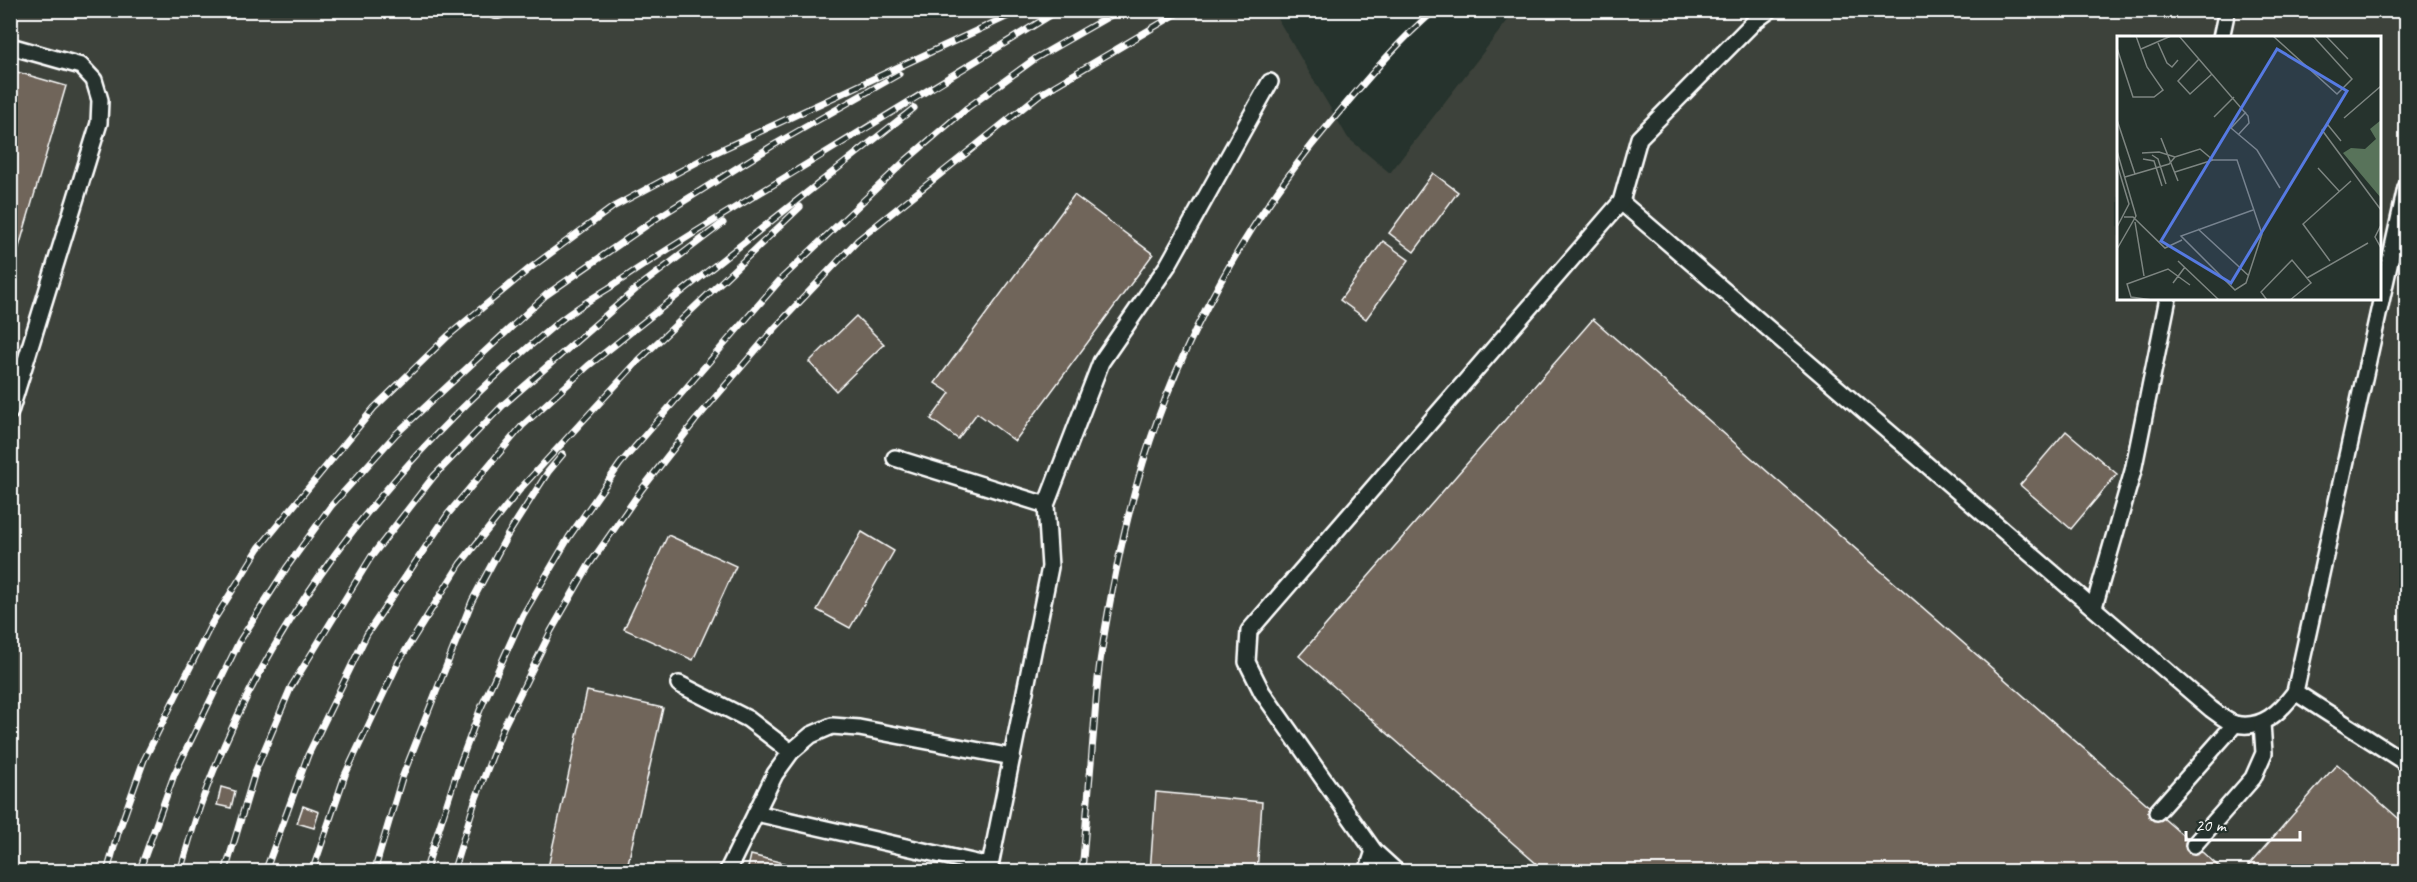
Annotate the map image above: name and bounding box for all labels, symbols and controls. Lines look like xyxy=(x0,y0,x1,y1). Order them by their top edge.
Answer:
inset map xyxy=(2117,36,2381,300)
scale bar xyxy=(2186,804,2300,842)
text: 20 m xyxy=(2195,814,2228,836)

